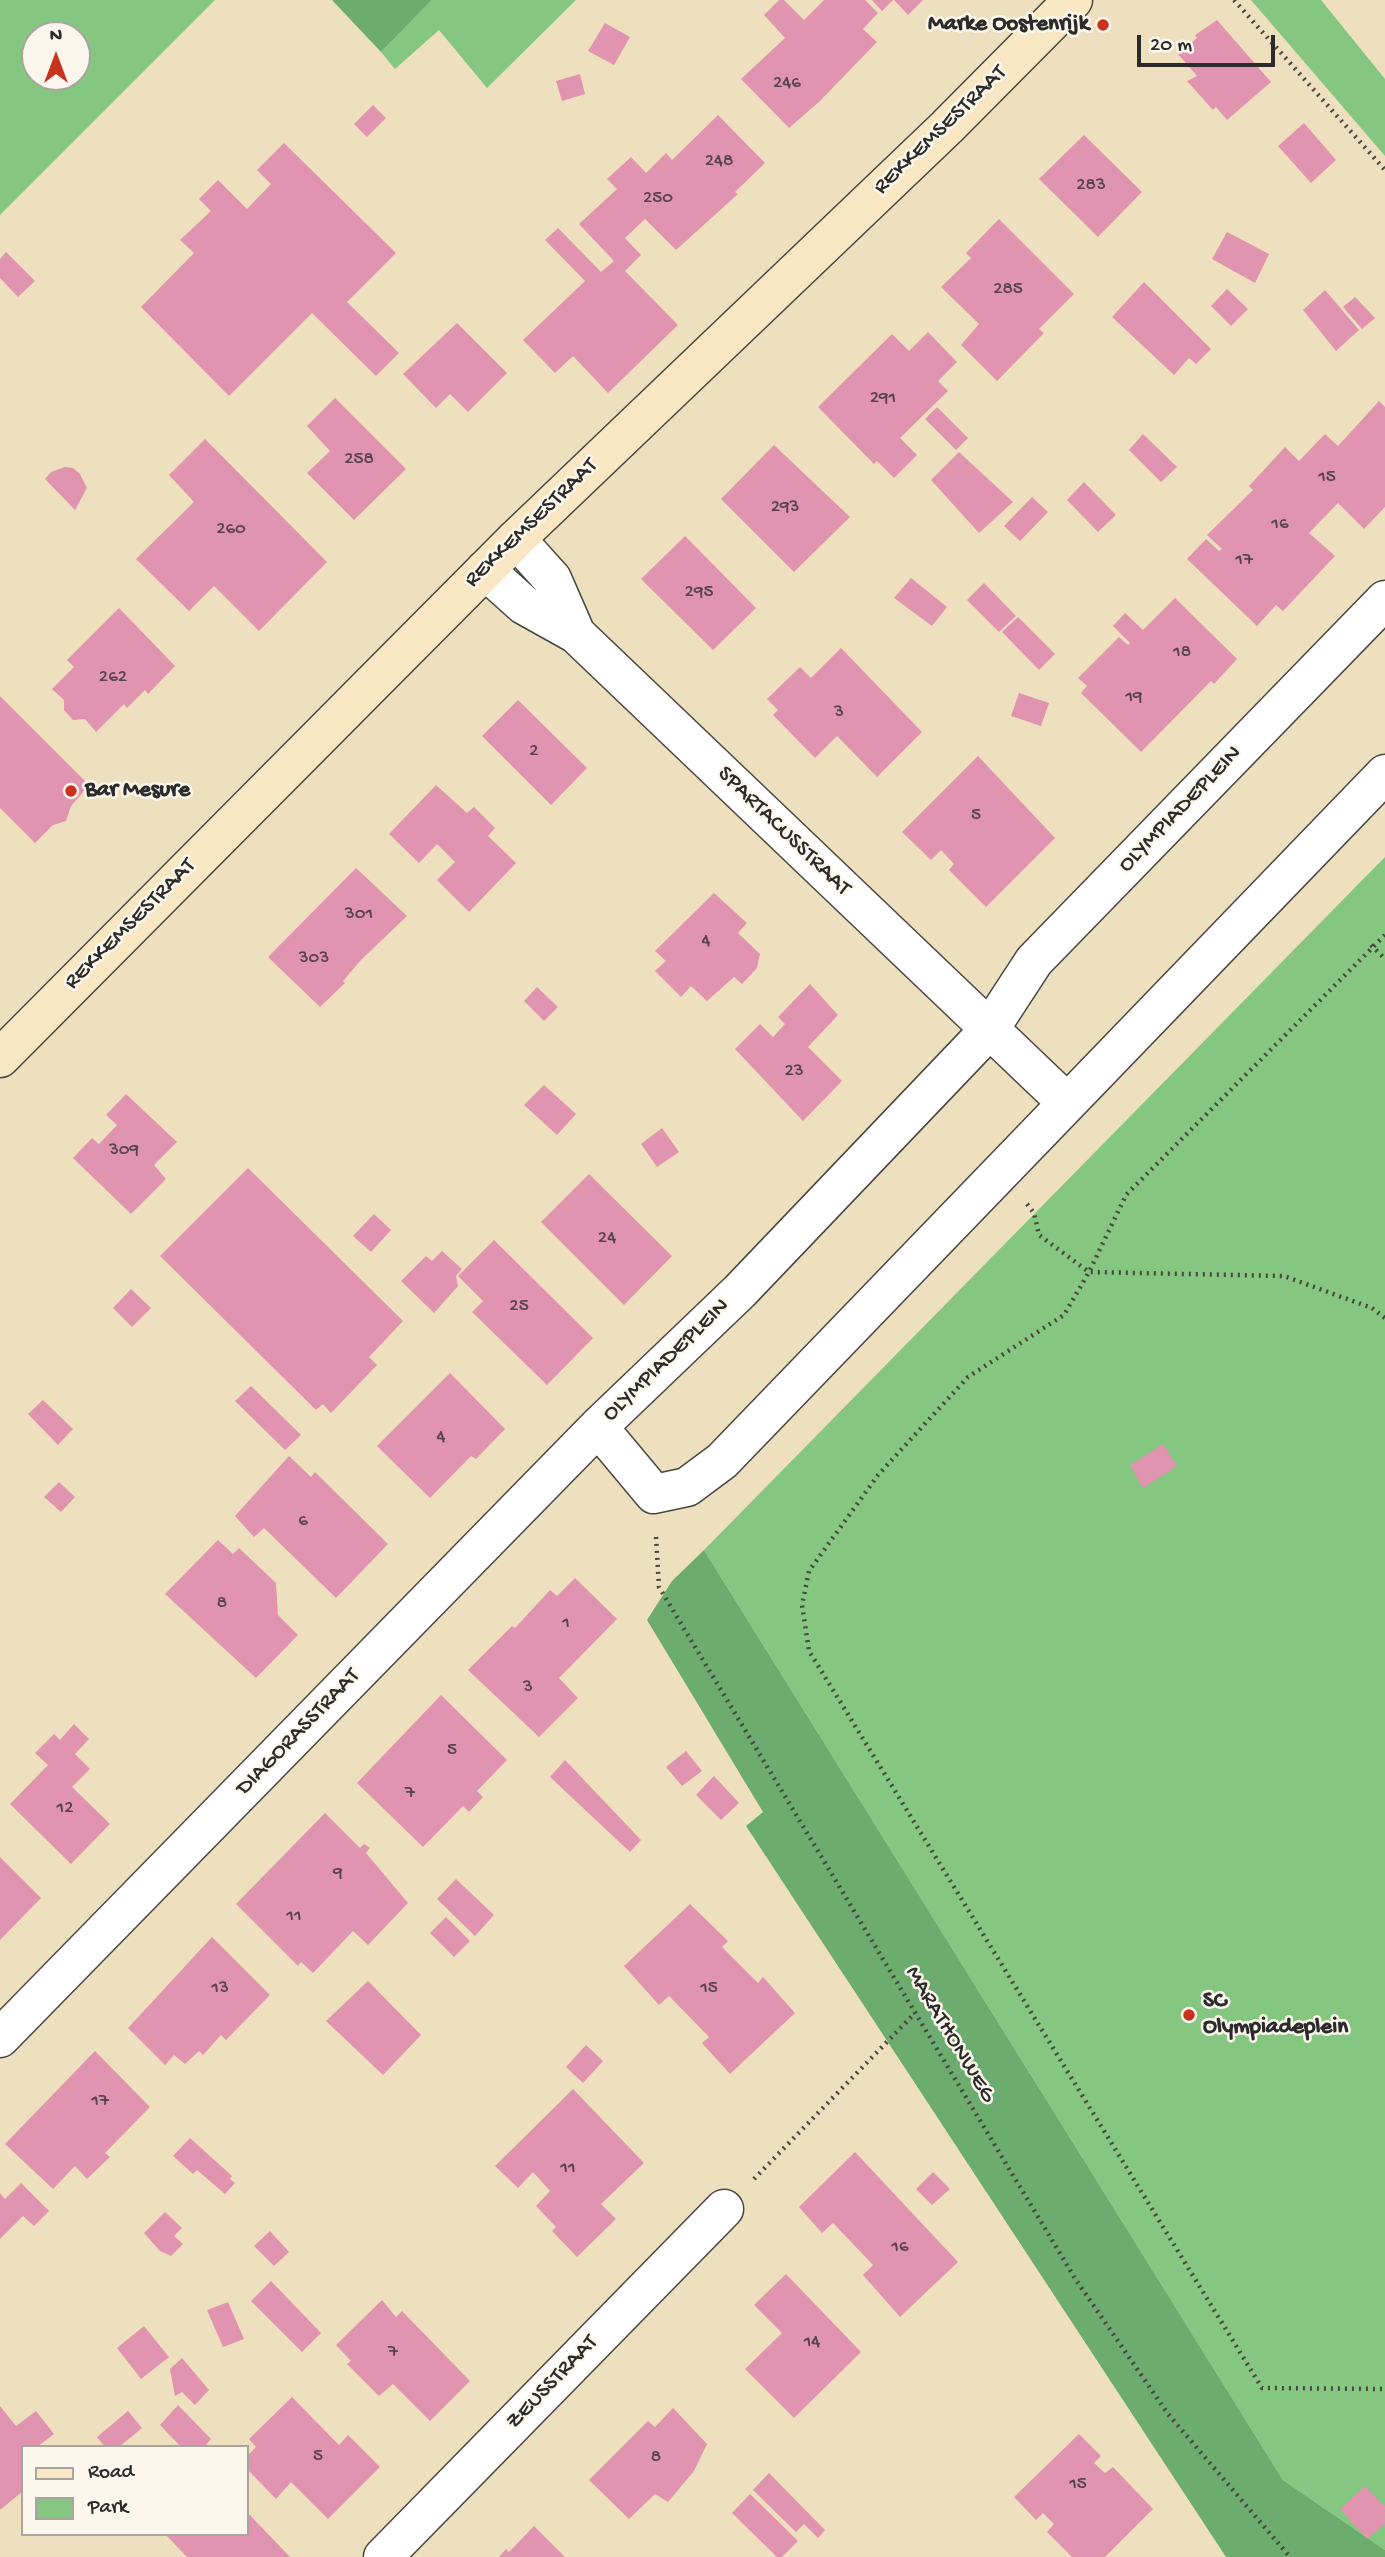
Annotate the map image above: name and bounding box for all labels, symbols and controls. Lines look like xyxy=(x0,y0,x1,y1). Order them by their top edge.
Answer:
place label: Marke Oostenrijk xyxy=(928,11,1089,39)
marker: Marke Oostenrijk xyxy=(1095,17,1111,33)
north arrow xyxy=(21,21,91,91)
scale bar xyxy=(1140,21,1278,65)
text: N xyxy=(50,25,62,48)
text: 20 m xyxy=(1150,34,1192,59)
street label: REKKEMSESTRAAT xyxy=(869,60,1013,202)
house number: 246 xyxy=(773,73,801,95)
house number: 248 xyxy=(705,151,733,173)
house number: 283 xyxy=(1076,175,1106,197)
house number: 250 xyxy=(643,188,673,210)
house number: 285 xyxy=(993,279,1023,301)
house number: 291 xyxy=(870,388,896,410)
house number: 258 xyxy=(344,449,374,471)
street label: REKKEMSESTRAAT xyxy=(460,453,604,595)
house number: 15 xyxy=(1318,467,1336,489)
house number: 293 xyxy=(771,497,799,519)
house number: 16 xyxy=(1271,514,1289,536)
house number: 260 xyxy=(216,519,246,541)
house number: 17 xyxy=(1235,550,1253,572)
house number: 295 xyxy=(685,582,713,604)
house number: 18 xyxy=(1173,642,1191,664)
house number: 262 xyxy=(99,667,127,689)
house number: 19 xyxy=(1125,687,1143,709)
house number: 3 xyxy=(834,702,844,724)
house number: 2 xyxy=(529,741,539,763)
street label: OLYMPIADEPLEIN xyxy=(1113,741,1249,879)
street label: SPARTACUSSTRAAT xyxy=(710,761,856,903)
place label: Bar Mesure xyxy=(85,777,190,805)
marker: Bar Mesure xyxy=(63,783,79,799)
house number: 5 xyxy=(971,805,981,827)
street label: REKKEMSESTRAAT xyxy=(60,854,202,996)
house number: 301 xyxy=(345,904,373,926)
house number: 4 xyxy=(702,931,710,953)
house number: 303 xyxy=(299,948,329,970)
house number: 23 xyxy=(784,1061,804,1083)
house number: 309 xyxy=(109,1140,139,1162)
house number: 24 xyxy=(598,1228,616,1250)
street label: OLYMPIADEPLEIN xyxy=(598,1293,736,1429)
house number: 25 xyxy=(509,1296,529,1318)
house number: 4 xyxy=(437,1427,445,1449)
house number: 6 xyxy=(298,1511,308,1533)
house number: 8 xyxy=(217,1593,227,1615)
house number: 1 xyxy=(562,1613,570,1635)
street label: DIAGORASSTRAAT xyxy=(231,1664,367,1802)
house number: 3 xyxy=(523,1677,533,1699)
house number: 5 xyxy=(447,1740,457,1762)
house number: 7 xyxy=(405,1783,415,1805)
house number: 12 xyxy=(57,1798,73,1820)
house number: 9 xyxy=(333,1863,343,1885)
house number: 11 xyxy=(286,1906,302,1928)
street label: MARATHONWEG xyxy=(897,1962,1001,2108)
house number: 13 xyxy=(211,1978,229,2000)
house number: 15 xyxy=(700,1978,718,2000)
place label: SC Olympiadeplein xyxy=(1203,1988,1348,2042)
marker: SC Olympiadeplein xyxy=(1181,2007,1197,2023)
house number: 17 xyxy=(91,2091,109,2113)
house number: 11 xyxy=(560,2158,576,2180)
house number: 16 xyxy=(891,2237,909,2259)
street label: ZEUSSTRAAT xyxy=(501,2330,605,2436)
house number: 14 xyxy=(804,2332,820,2354)
house number: 7 xyxy=(388,2342,398,2364)
legend xyxy=(21,2445,248,2536)
house number: 5 xyxy=(313,2446,323,2468)
house number: 8 xyxy=(651,2447,661,2469)
text: Road xyxy=(88,2461,134,2486)
house number: 15 xyxy=(1069,2474,1087,2496)
text: Park xyxy=(88,2496,128,2521)

